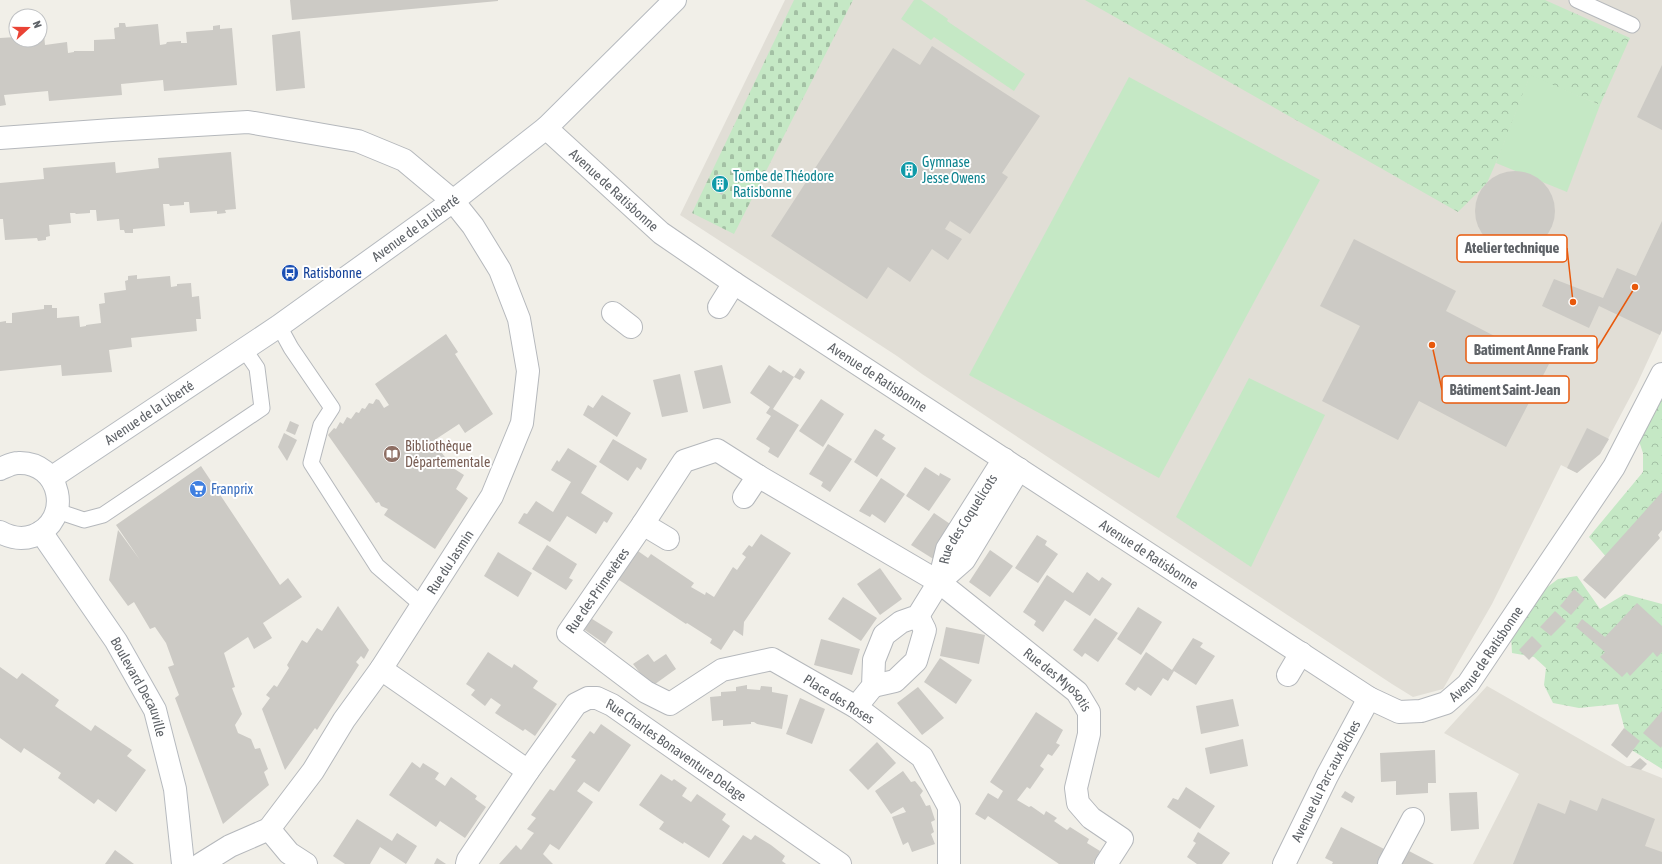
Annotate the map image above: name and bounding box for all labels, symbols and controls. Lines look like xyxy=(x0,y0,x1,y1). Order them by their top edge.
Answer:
north arrow xyxy=(8,8,48,48)
text: N xyxy=(31,19,44,30)
street label: Avenue de Ratisbonne xyxy=(566,145,662,235)
place label: Gymnase Jesse Owens xyxy=(922,154,986,186)
building icon: Gymnase Jesse Owens xyxy=(899,160,919,180)
place label: Tombe de Théodore Ratisbonne xyxy=(733,168,834,200)
building icon: Tombe de Théodore Ratisbonne xyxy=(710,174,730,194)
street label: Avenue de la Liberté xyxy=(369,191,462,265)
callout: Atelier technique xyxy=(1457,235,1567,262)
text: Atelier technique xyxy=(1464,239,1560,256)
bus stop icon: Ratisbonne xyxy=(280,263,300,283)
place label: Ratisbonne xyxy=(303,265,362,281)
callout: Batiment Anne Frank xyxy=(1466,336,1597,363)
street label: Avenue de Ratisbonne xyxy=(825,339,930,415)
text: Batiment Anne Frank xyxy=(1474,341,1589,358)
callout: Bâtiment Saint-Jean xyxy=(1442,376,1569,403)
street label: Avenue de la Liberté xyxy=(102,377,197,448)
text: Bâtiment Saint-Jean xyxy=(1449,381,1561,398)
place label: Bibliothèque Départementale xyxy=(405,438,490,470)
library icon: Bibliothèque Départementale xyxy=(382,444,402,464)
street label: Rue des Coquelicots xyxy=(936,471,1000,566)
supermarket icon: Franprix xyxy=(188,479,208,499)
place label: Franprix xyxy=(211,481,253,497)
street label: Avenue de Ratisbonne xyxy=(1097,516,1201,592)
street label: Rue du Jasmin xyxy=(423,527,477,597)
street label: Rue des Primevères xyxy=(562,545,632,636)
street label: Avenue de Ratisbonne xyxy=(1446,603,1526,705)
street label: Boulevard Decauville xyxy=(107,634,169,739)
street label: Rue des Myosotis xyxy=(1020,645,1095,714)
street label: Place des Roses xyxy=(801,671,877,727)
street label: Rue Charles Bonaventure Delage xyxy=(603,695,749,804)
street label: Avenue du Parc aux Biches xyxy=(1288,717,1364,844)

